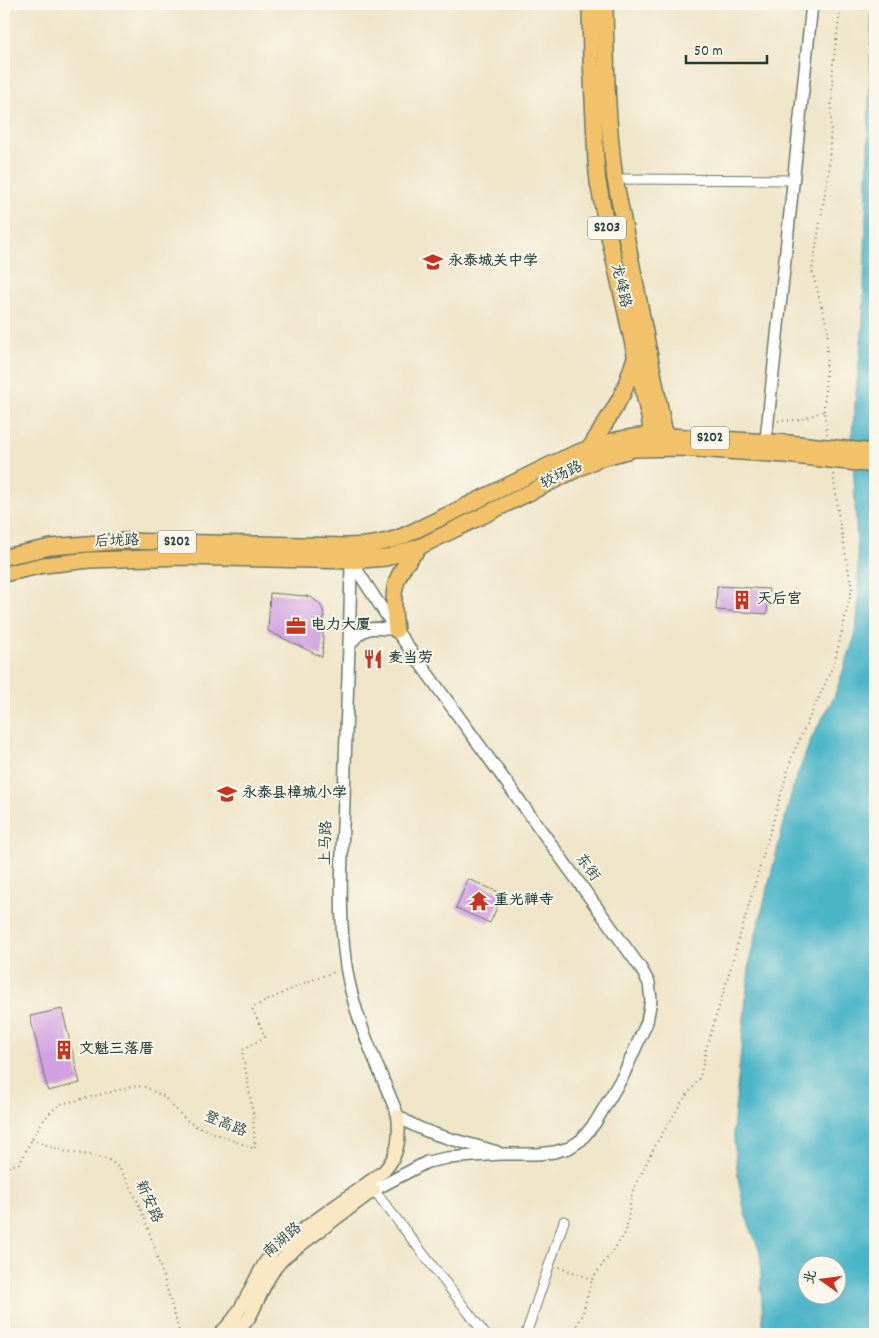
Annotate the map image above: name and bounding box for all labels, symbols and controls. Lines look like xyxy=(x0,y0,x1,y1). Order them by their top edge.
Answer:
scale bar xyxy=(686,32,768,64)
text: 50 m xyxy=(694,41,723,63)
road number: S203 xyxy=(588,217,626,240)
school or university icon: 永泰城关中学 xyxy=(422,251,444,273)
place label: 永泰城关中学 xyxy=(448,251,538,273)
street label: 龙峰路 xyxy=(604,262,636,310)
road number: S202 xyxy=(691,426,729,449)
street label: 较场路 xyxy=(537,456,587,496)
street label: 后垅路 xyxy=(94,530,140,554)
road number: S202 xyxy=(158,530,196,554)
building icon: 天后宫 xyxy=(731,589,753,611)
place label: 天后宫 xyxy=(757,589,802,611)
office icon: 电力大厦 xyxy=(285,615,307,637)
place label: 电力大厦 xyxy=(311,615,371,637)
restaurant icon: 麦当劳 xyxy=(362,648,384,670)
place label: 麦当劳 xyxy=(388,648,433,670)
school or university icon: 永泰县樟城小学 xyxy=(216,783,238,805)
place label: 永泰县樟城小学 xyxy=(242,783,347,805)
street label: 上马路 xyxy=(316,820,338,866)
street label: 东街 xyxy=(569,849,605,887)
temple icon: 重光禅寺 xyxy=(468,890,490,912)
place label: 重光禅寺 xyxy=(494,890,554,912)
building icon: 文魁三落厝 xyxy=(53,1039,75,1061)
place label: 文魁三落厝 xyxy=(79,1039,154,1061)
street label: 登高路 xyxy=(200,1106,250,1144)
street label: 新安路 xyxy=(129,1177,167,1227)
street label: 南湖路 xyxy=(259,1218,307,1264)
north arrow xyxy=(796,1256,846,1306)
text: 北 xyxy=(800,1268,823,1287)

